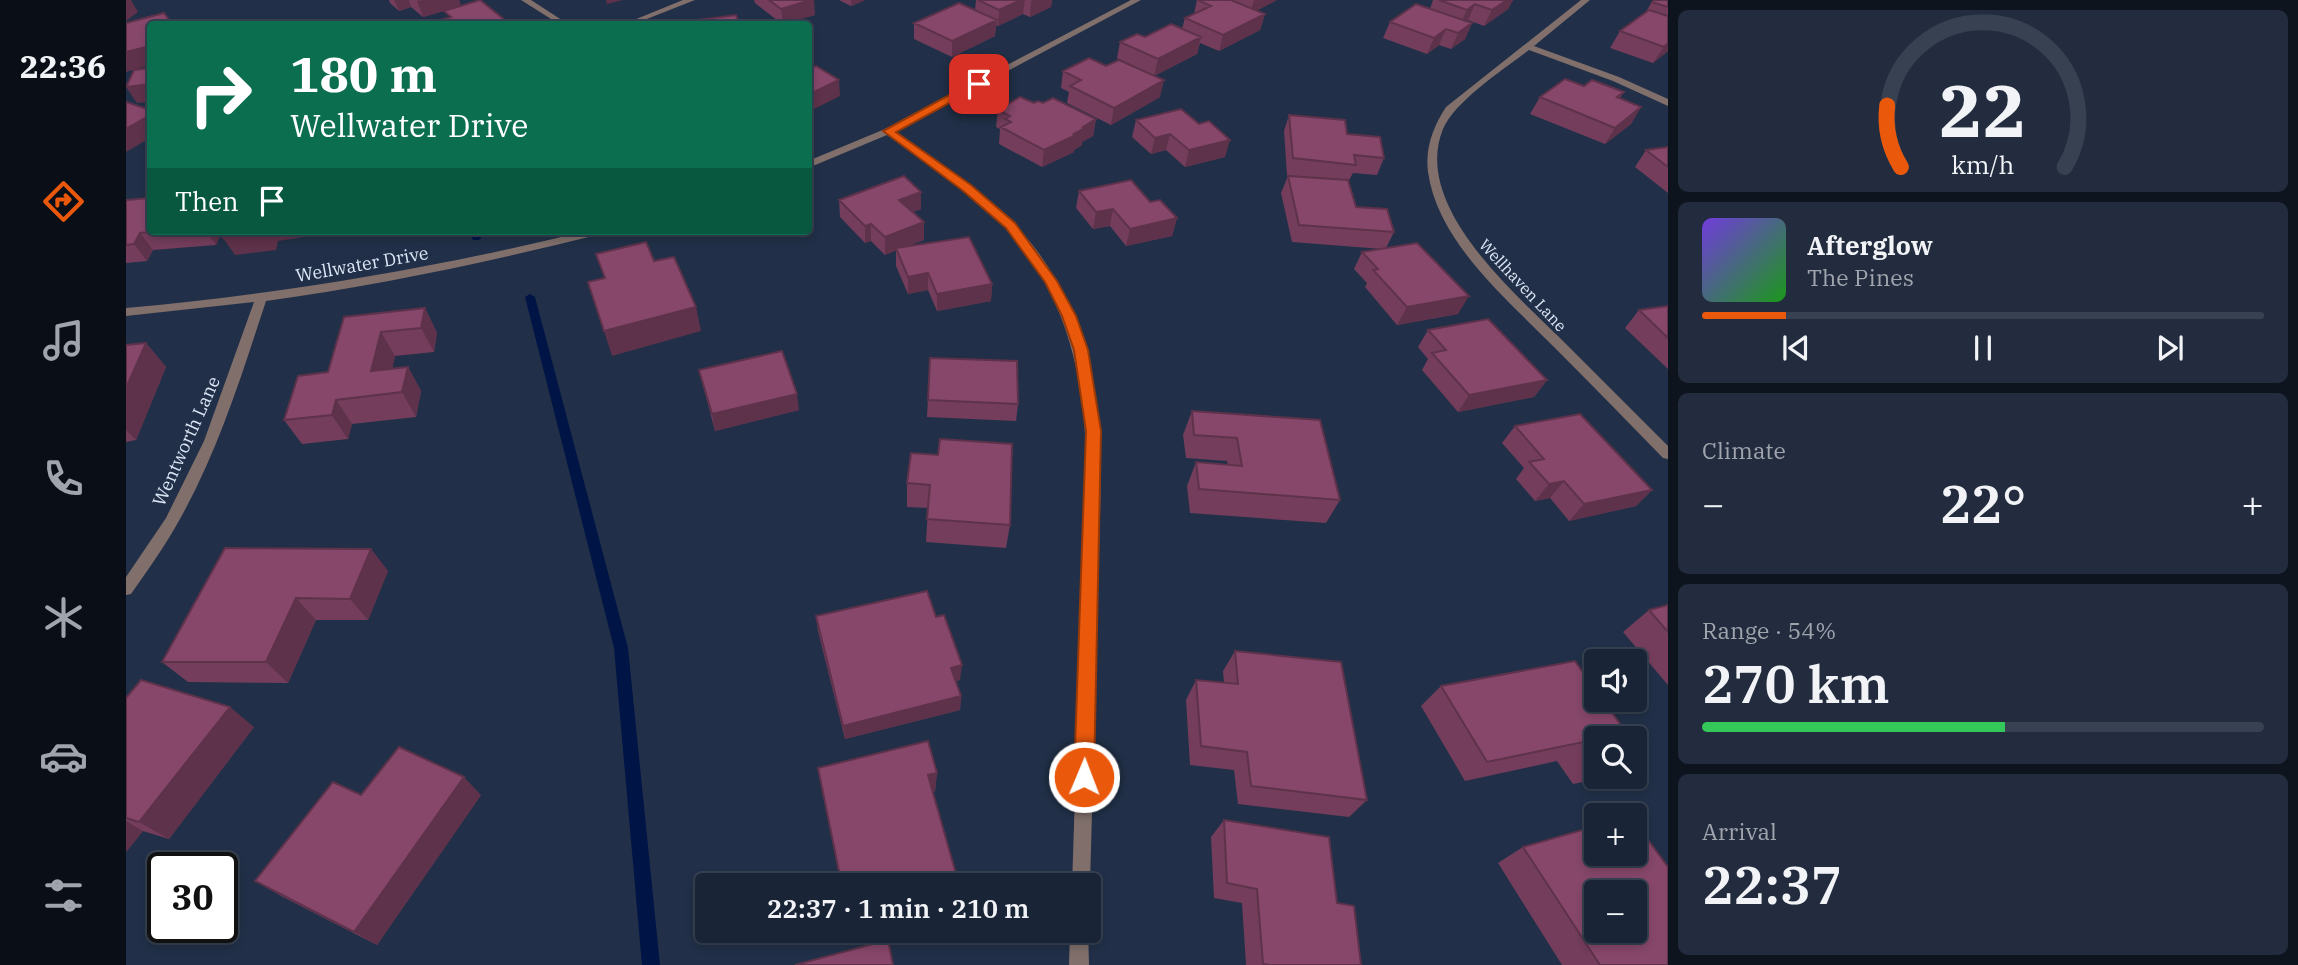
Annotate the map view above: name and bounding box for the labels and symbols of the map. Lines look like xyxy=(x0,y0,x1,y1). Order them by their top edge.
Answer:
pin xyxy=(949,54,1009,114)
street label: Wellhaven Lane xyxy=(1475,235,1571,335)
street label: Wellwater Drive xyxy=(294,241,430,287)
street label: Wentworth Lane xyxy=(147,373,225,509)
position arrow xyxy=(1047,740,1121,814)
speed limit sign: 30 xyxy=(147,852,238,943)

